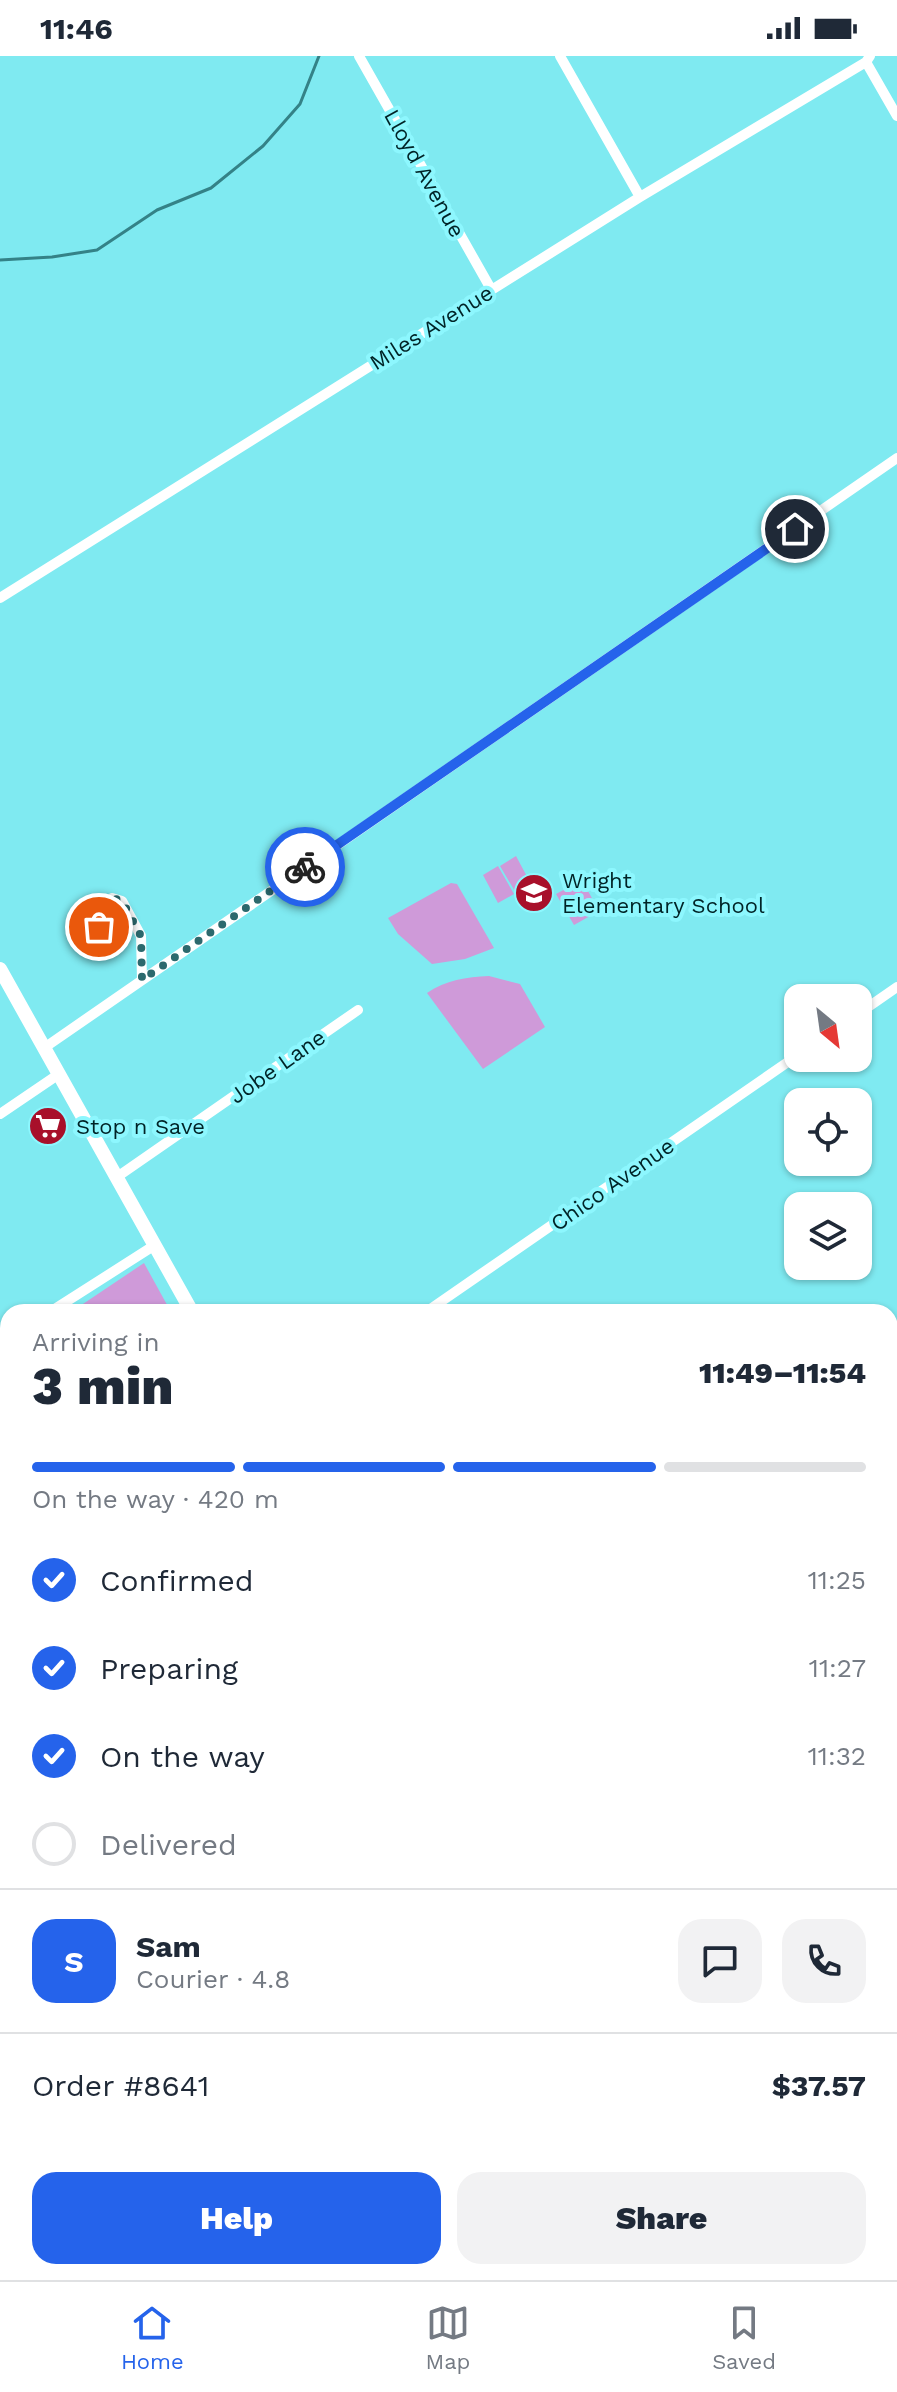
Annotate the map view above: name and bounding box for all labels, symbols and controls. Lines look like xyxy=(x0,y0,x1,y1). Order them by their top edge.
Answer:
text: 11:46 xyxy=(40,11,113,46)
street label: Lloyd Avenue xyxy=(379,105,470,242)
street label: Miles Avenue xyxy=(365,280,497,375)
pin xyxy=(761,495,829,563)
icon: home xyxy=(773,507,817,551)
courier xyxy=(265,827,345,907)
icon: bike xyxy=(283,845,327,889)
place label: Wright Elementary School xyxy=(562,868,765,918)
school or university icon: Wright Elementary School xyxy=(513,872,555,914)
pin xyxy=(65,893,133,961)
icon: bag xyxy=(77,905,121,949)
north arrow xyxy=(784,984,872,1072)
map controls xyxy=(784,984,872,1280)
street label: Jobe Lane xyxy=(224,1024,330,1109)
button: locate xyxy=(784,1088,872,1176)
supermarket icon: Stop n Save xyxy=(27,1105,69,1147)
place label: Stop n Save xyxy=(76,1114,205,1139)
street label: Chico Avenue xyxy=(546,1133,679,1236)
button: layers xyxy=(784,1192,872,1280)
text: Arriving in xyxy=(32,1327,160,1357)
text: 11:49–11:54 xyxy=(699,1355,866,1390)
text: 3 min xyxy=(32,1356,174,1417)
text: On the way · 420 m xyxy=(32,1484,279,1514)
icon: check xyxy=(32,1558,76,1602)
text: Confirmed xyxy=(100,1563,254,1598)
text: 11:25 xyxy=(808,1565,866,1595)
icon: check xyxy=(32,1646,76,1690)
text: Preparing xyxy=(100,1651,238,1686)
text: 11:27 xyxy=(809,1653,866,1683)
icon: check xyxy=(32,1734,76,1778)
text: On the way xyxy=(100,1739,265,1774)
text: 11:32 xyxy=(808,1741,866,1771)
text: Delivered xyxy=(100,1827,237,1862)
button: chat xyxy=(678,1919,762,2003)
button: phone xyxy=(782,1919,866,2003)
text: Sam xyxy=(136,1929,201,1964)
text: S xyxy=(64,1944,84,1979)
text: Courier · 4.8 xyxy=(136,1964,290,1994)
text: Order #8641 xyxy=(32,2068,209,2103)
text: $37.57 xyxy=(772,2068,866,2103)
button: Help xyxy=(32,2172,441,2264)
button: Share xyxy=(457,2172,866,2264)
tab: Home xyxy=(121,2301,184,2374)
tab: Map xyxy=(426,2301,470,2374)
tab: Saved xyxy=(712,2301,776,2374)

